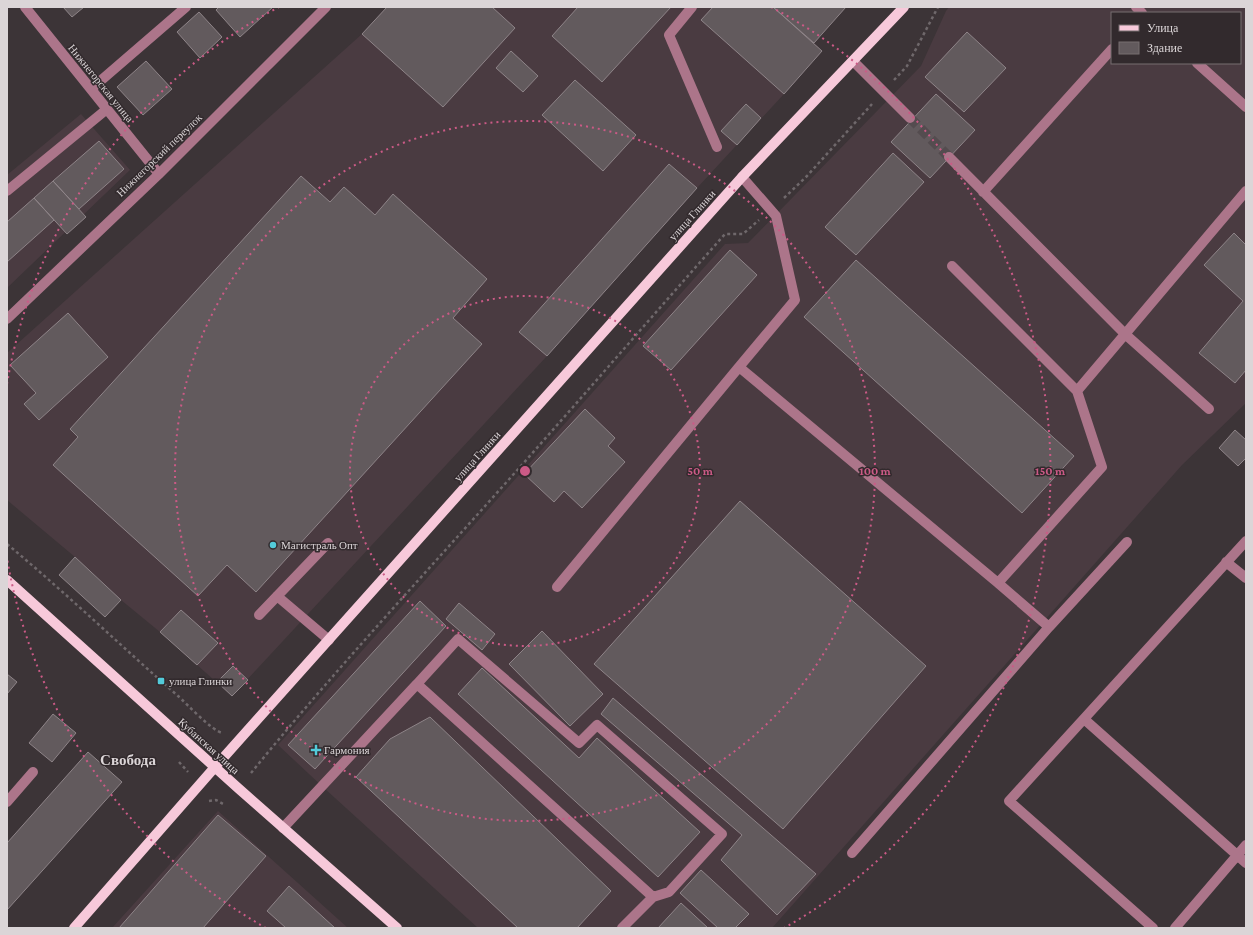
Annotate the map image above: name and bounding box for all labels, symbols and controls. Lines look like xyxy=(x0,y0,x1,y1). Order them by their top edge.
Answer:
legend xyxy=(1111,12,1241,64)
text: Улица xyxy=(1147,21,1179,35)
text: Здание xyxy=(1147,41,1182,55)
street label: Нижнегорская улица xyxy=(66,42,136,124)
street label: Нижнегорский переулок xyxy=(114,111,205,199)
street label: улица Глинки xyxy=(666,187,718,243)
street label: улица Глинки xyxy=(451,428,503,484)
centre of rings xyxy=(518,464,532,478)
text: 50 m xyxy=(687,464,714,478)
text: 100 m xyxy=(859,464,892,478)
text: 150 m xyxy=(1035,464,1066,478)
place label: Магистраль Опт xyxy=(281,539,358,551)
marker: Магистраль Опт xyxy=(268,540,278,550)
place label: улица Глинки xyxy=(169,675,232,687)
marker: улица Глинки xyxy=(156,676,166,686)
street label: Кубанская улица xyxy=(176,716,242,776)
place label: Гармония xyxy=(324,744,370,756)
marker: Гармония xyxy=(311,745,321,755)
district label: Свобода xyxy=(100,752,156,768)

